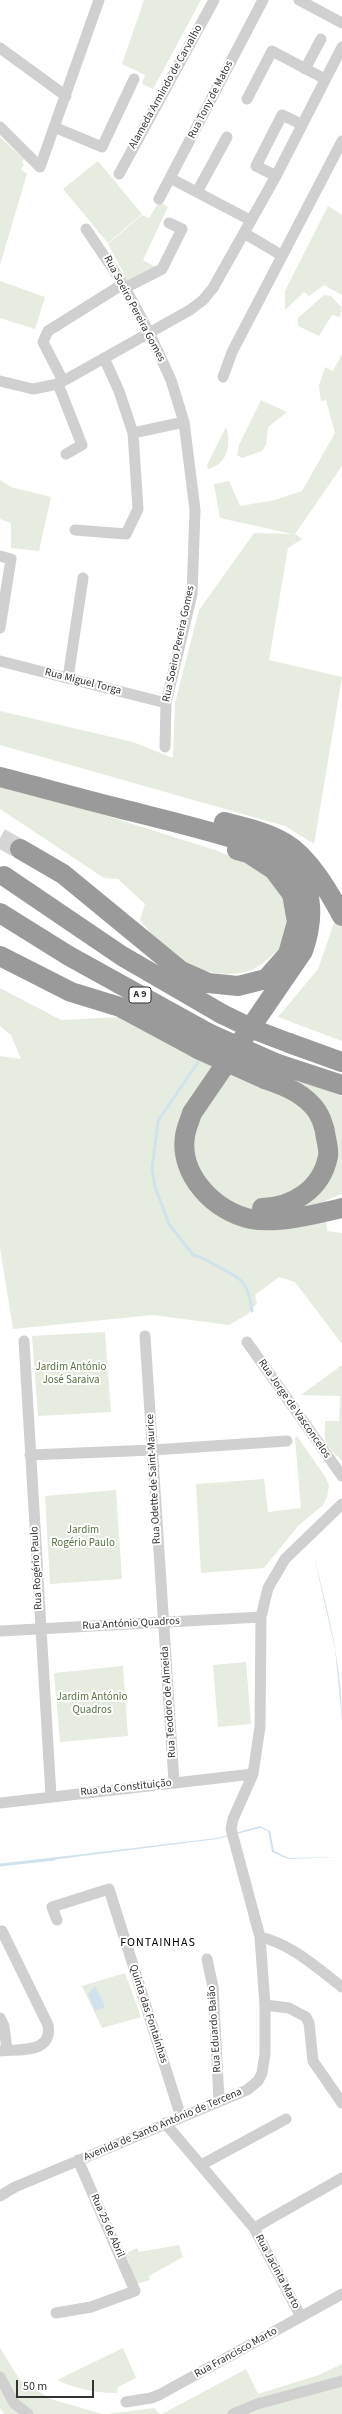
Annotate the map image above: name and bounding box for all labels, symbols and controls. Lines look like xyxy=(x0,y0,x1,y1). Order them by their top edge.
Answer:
street label: Alameda Armindo de Carvalho xyxy=(126,23,206,151)
street label: Rua Tony de Matos xyxy=(186,59,236,141)
street label: Rua Soeiro Pereira Gomes xyxy=(100,254,168,364)
street label: Rua Soeiro Pereira Gomes xyxy=(160,585,198,703)
street label: Rua Miguel Torga xyxy=(43,666,123,698)
road number: A 9 xyxy=(129,987,151,1003)
street label: Rua Jorge de Vasconcelos xyxy=(255,1357,333,1461)
park label: Jardim António José Saraiva xyxy=(36,1361,106,1387)
street label: Rua Odette de Saint-Maurice xyxy=(144,1413,164,1545)
park label: Jardim Rogério Paulo xyxy=(51,1524,115,1550)
street label: Rua Rogério Paulo xyxy=(28,1526,46,1610)
street label: Rua António Quadros xyxy=(82,1615,180,1633)
street label: Rua Teodoro de Almeida xyxy=(159,1646,179,1758)
park label: Jardim António Quadros xyxy=(57,1691,127,1717)
street label: Rua da Constituição xyxy=(80,1777,172,1799)
district label: FONTAINHAS xyxy=(120,1936,196,1950)
street label: Quinta das Fontaínhas xyxy=(126,1963,170,2065)
street label: Rua Eduardo Baião xyxy=(205,1985,225,2073)
street label: Avenida de Santo António de Tercena xyxy=(82,2086,244,2164)
street label: Rua 25 de Abril xyxy=(87,2192,127,2260)
street label: Rua Jacinta Marto xyxy=(252,2232,302,2312)
street label: Rua Francisco Marto xyxy=(192,2325,280,2381)
scale bar xyxy=(18,2372,96,2398)
text: 50 m xyxy=(23,2378,47,2395)

